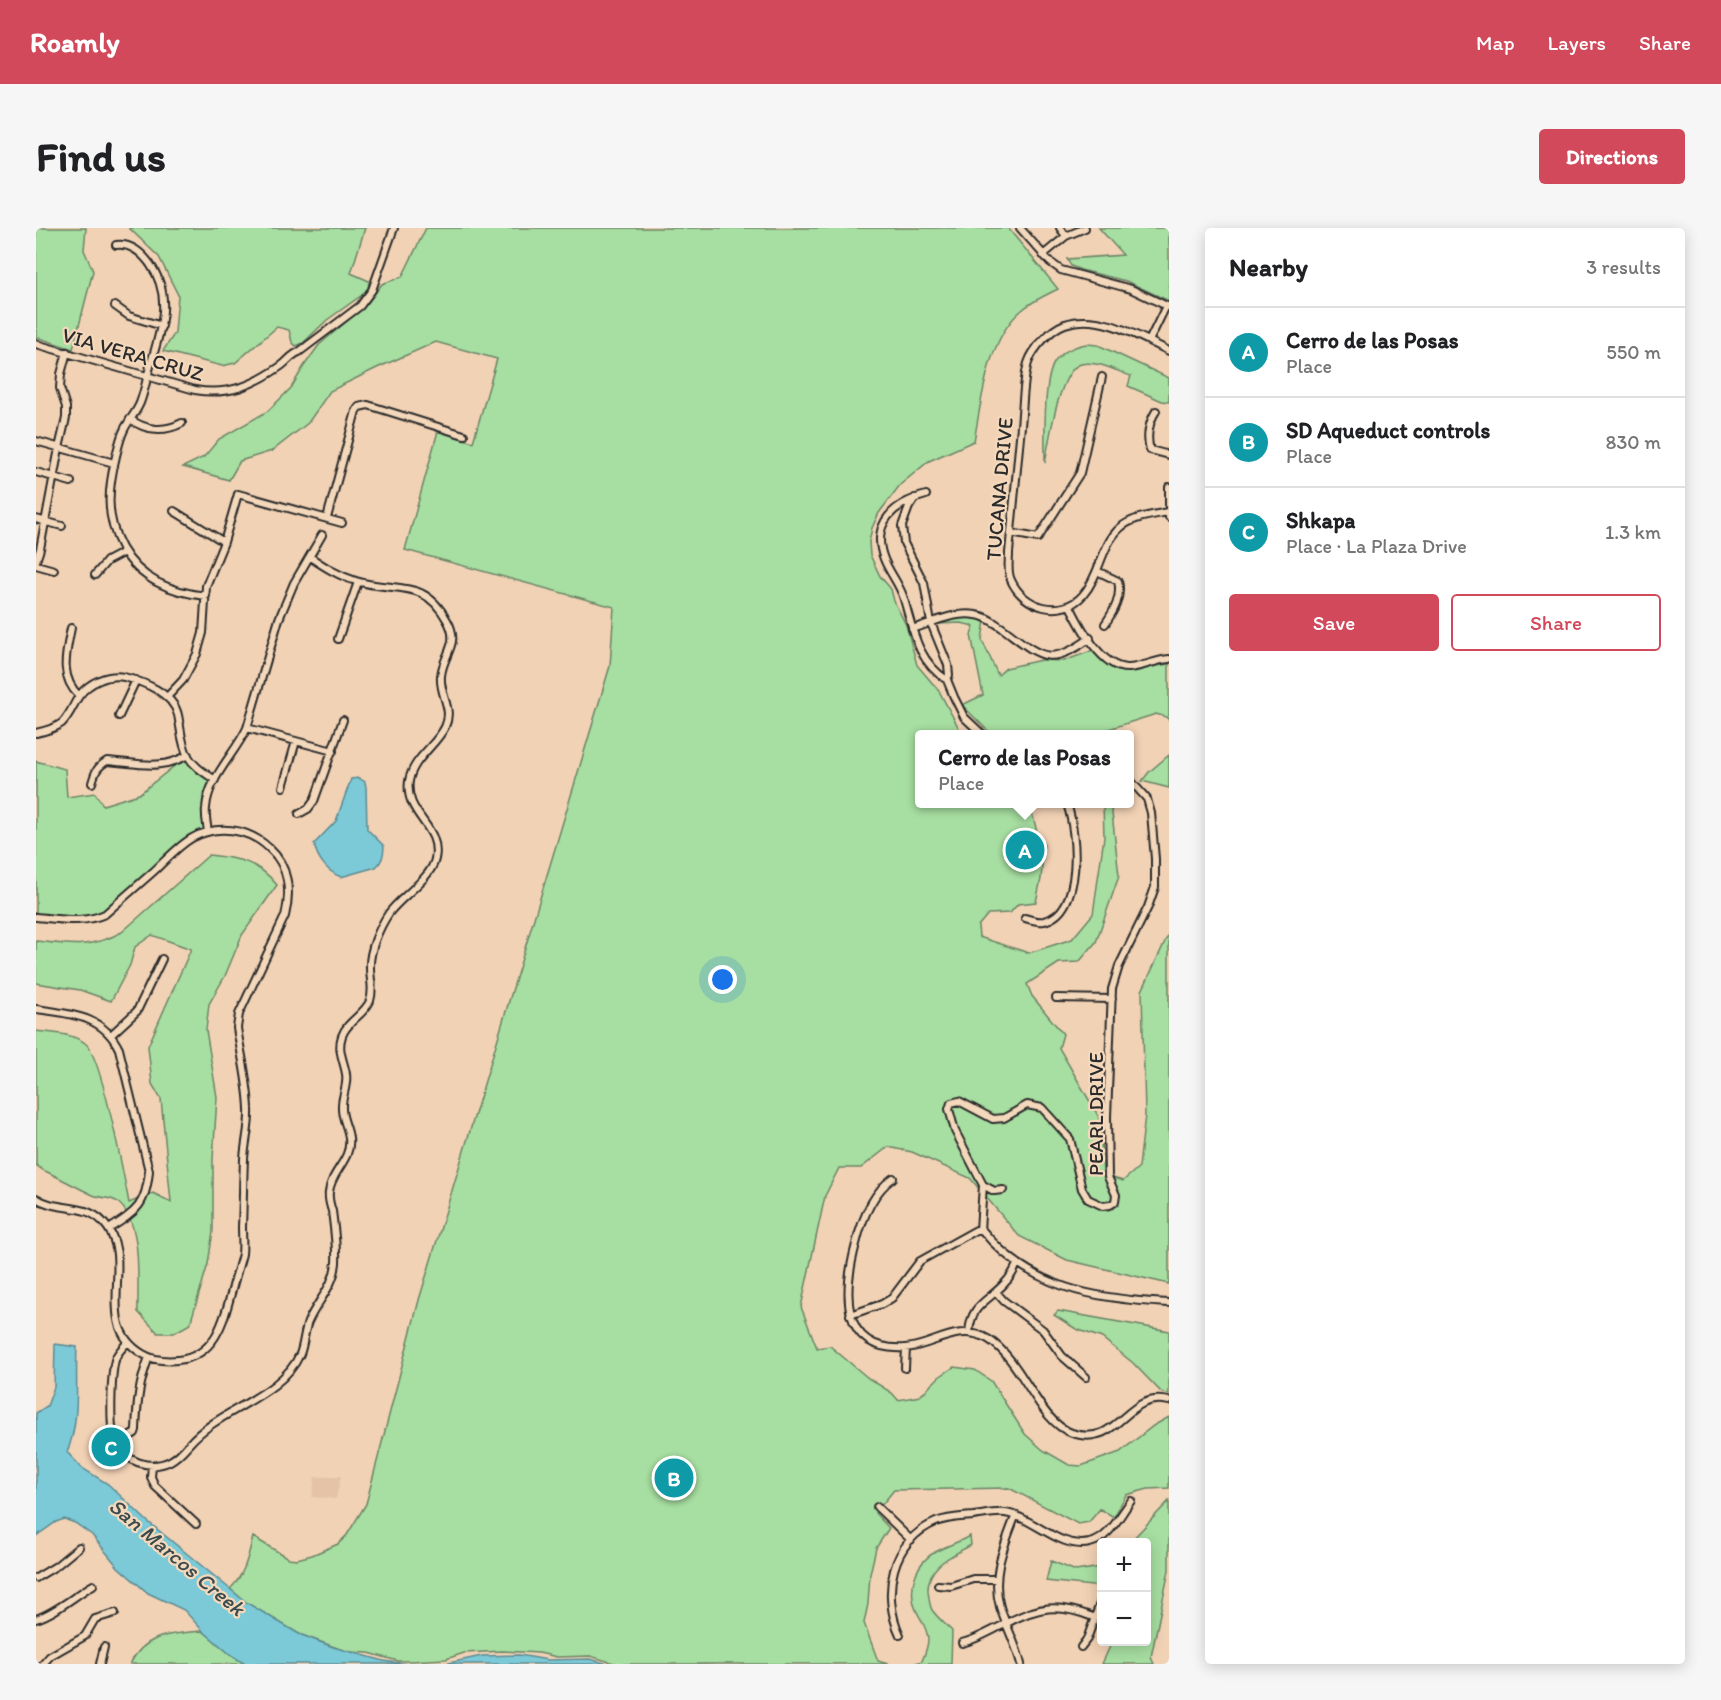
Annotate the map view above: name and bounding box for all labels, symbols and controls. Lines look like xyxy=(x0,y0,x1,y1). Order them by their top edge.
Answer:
text: Roamly xyxy=(30,25,120,59)
text: Map xyxy=(1476,30,1515,55)
text: Layers xyxy=(1548,30,1606,55)
text: Share xyxy=(1639,30,1691,55)
button: Directions xyxy=(1539,129,1685,184)
text: Find us xyxy=(36,131,166,182)
text: Nearby xyxy=(1229,251,1308,283)
text: 3 results xyxy=(1586,255,1661,279)
street label: VIA VERA CRUZ xyxy=(59,322,207,386)
text: Cerro de las Posas xyxy=(1286,327,1459,354)
text: A xyxy=(1242,340,1255,364)
text: 550 m xyxy=(1606,340,1661,364)
text: Place xyxy=(1286,354,1332,378)
street label: TUCANA DRIVE xyxy=(980,416,1018,562)
text: SD Aqueduct controls xyxy=(1286,417,1490,444)
text: B xyxy=(1242,430,1255,454)
text: 830 m xyxy=(1606,430,1661,454)
text: Place xyxy=(1286,444,1332,468)
text: Shkapa xyxy=(1286,507,1355,534)
text: C xyxy=(1242,520,1255,544)
text: 1.3 km xyxy=(1605,520,1661,544)
text: Place · La Plaza Drive xyxy=(1286,534,1467,558)
button: Save xyxy=(1229,594,1439,651)
button: Share xyxy=(1451,594,1661,651)
popup xyxy=(915,730,1134,808)
text: Cerro de las Posas xyxy=(938,744,1111,771)
text: Place xyxy=(938,771,984,795)
pin: A xyxy=(1006,828,1044,872)
your location xyxy=(708,965,737,994)
street label: PEARL DRIVE xyxy=(1083,1052,1108,1176)
pin: C xyxy=(92,1424,130,1470)
pin: B xyxy=(654,1456,694,1500)
water label: San Marcos Creek xyxy=(104,1492,252,1623)
map controls xyxy=(1097,1538,1151,1646)
button: + xyxy=(1097,1538,1151,1592)
button: − xyxy=(1097,1592,1151,1646)

